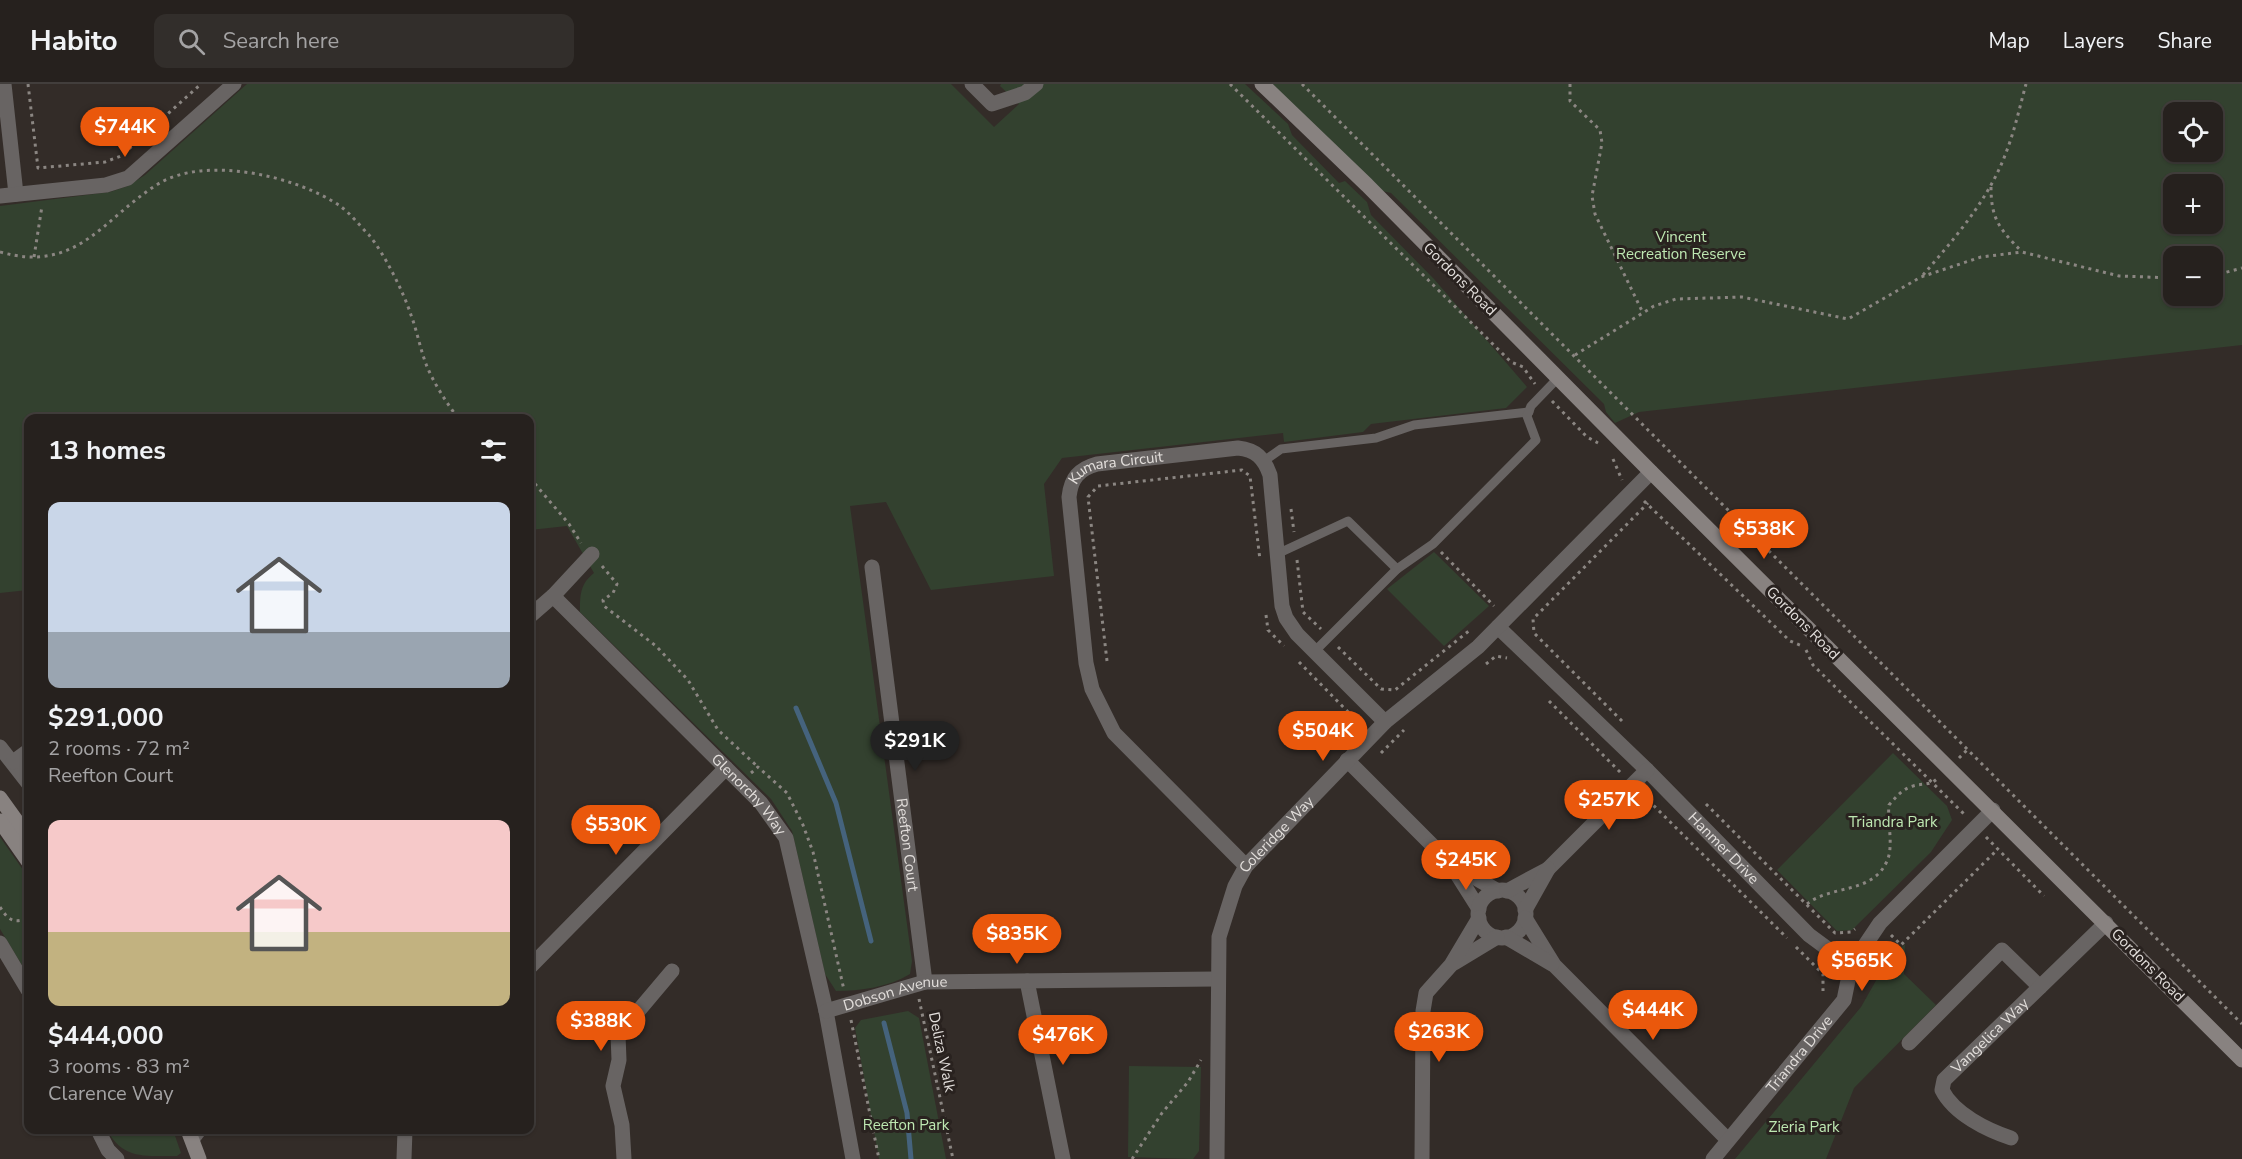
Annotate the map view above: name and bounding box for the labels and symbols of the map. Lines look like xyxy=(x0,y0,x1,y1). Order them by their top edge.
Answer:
pin: $744K xyxy=(83,107,167,158)
park label: Vincent Recreation Reserve xyxy=(1616,227,1746,264)
street label: Gordons Road xyxy=(1419,238,1501,320)
street label: Kumara Circuit xyxy=(1064,446,1165,488)
pin: $538K xyxy=(1722,509,1806,560)
street label: Gordons Road xyxy=(1762,582,1844,664)
pin: $504K xyxy=(1281,711,1365,762)
pin: $291K xyxy=(873,721,957,772)
street label: Glenorchy Way xyxy=(707,749,791,839)
pin: $257K xyxy=(1567,780,1651,831)
street label: Coleridge Way xyxy=(1234,791,1318,876)
street label: Reefton Court xyxy=(892,797,923,893)
pin: $530K xyxy=(574,805,658,856)
street label: Hanmer Drive xyxy=(1684,808,1764,889)
park label: Triandra Park xyxy=(1848,812,1938,832)
pin: $245K xyxy=(1424,840,1508,891)
pin: $835K xyxy=(975,914,1059,965)
street label: Gordons Road xyxy=(2107,924,2189,1006)
pin: $565K xyxy=(1820,941,1904,992)
street label: Dobson Avenue xyxy=(841,972,948,1015)
pin: $444K xyxy=(1611,990,1695,1041)
street label: Vangelica Way xyxy=(1946,993,2033,1078)
pin: $388K xyxy=(559,1001,643,1052)
street label: Deliza Walk xyxy=(924,1010,960,1094)
street label: Triandra Drive xyxy=(1762,1011,1837,1097)
pin: $263K xyxy=(1397,1012,1481,1063)
pin: $476K xyxy=(1021,1015,1105,1066)
park label: Reefton Park xyxy=(863,1115,950,1135)
park label: Zieria Park xyxy=(1769,1117,1840,1137)

